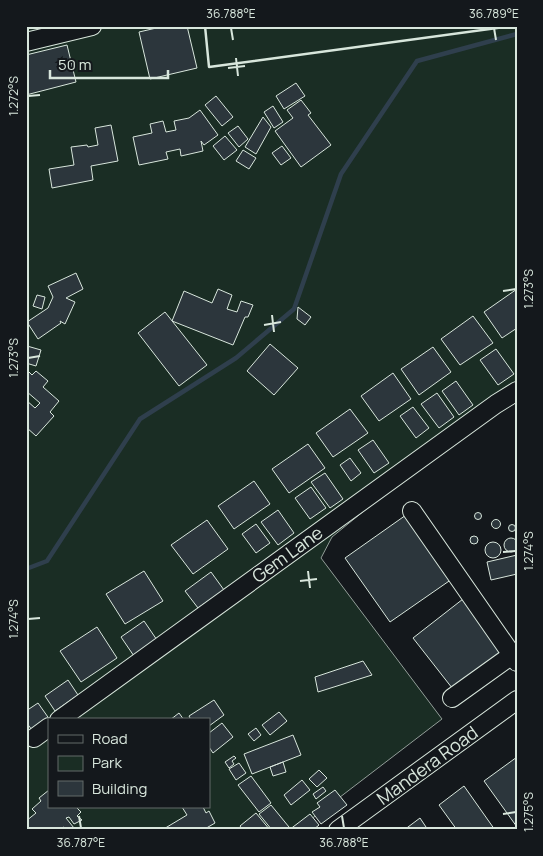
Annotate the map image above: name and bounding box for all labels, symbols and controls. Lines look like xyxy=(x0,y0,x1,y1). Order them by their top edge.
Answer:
text: 36.788°E xyxy=(206,5,256,22)
text: 36.789°E xyxy=(469,5,519,22)
scale bar xyxy=(50,48,168,80)
text: 50 m xyxy=(58,54,92,75)
text: 1.272°S xyxy=(5,76,22,116)
text: 1.273°S xyxy=(520,269,537,309)
text: 1.273°S xyxy=(5,338,22,378)
street label: Gem Lane xyxy=(247,520,327,588)
text: 1.274°S xyxy=(520,531,537,571)
text: 1.274°S xyxy=(5,599,22,639)
legend xyxy=(48,718,210,808)
street label: Mandera Road xyxy=(372,720,482,810)
text: Road xyxy=(92,728,128,749)
text: Park xyxy=(92,752,122,773)
text: Building xyxy=(92,778,147,799)
text: 1.275°S xyxy=(520,792,537,832)
text: 36.787°E xyxy=(57,834,105,851)
text: 36.788°E xyxy=(319,834,369,851)

